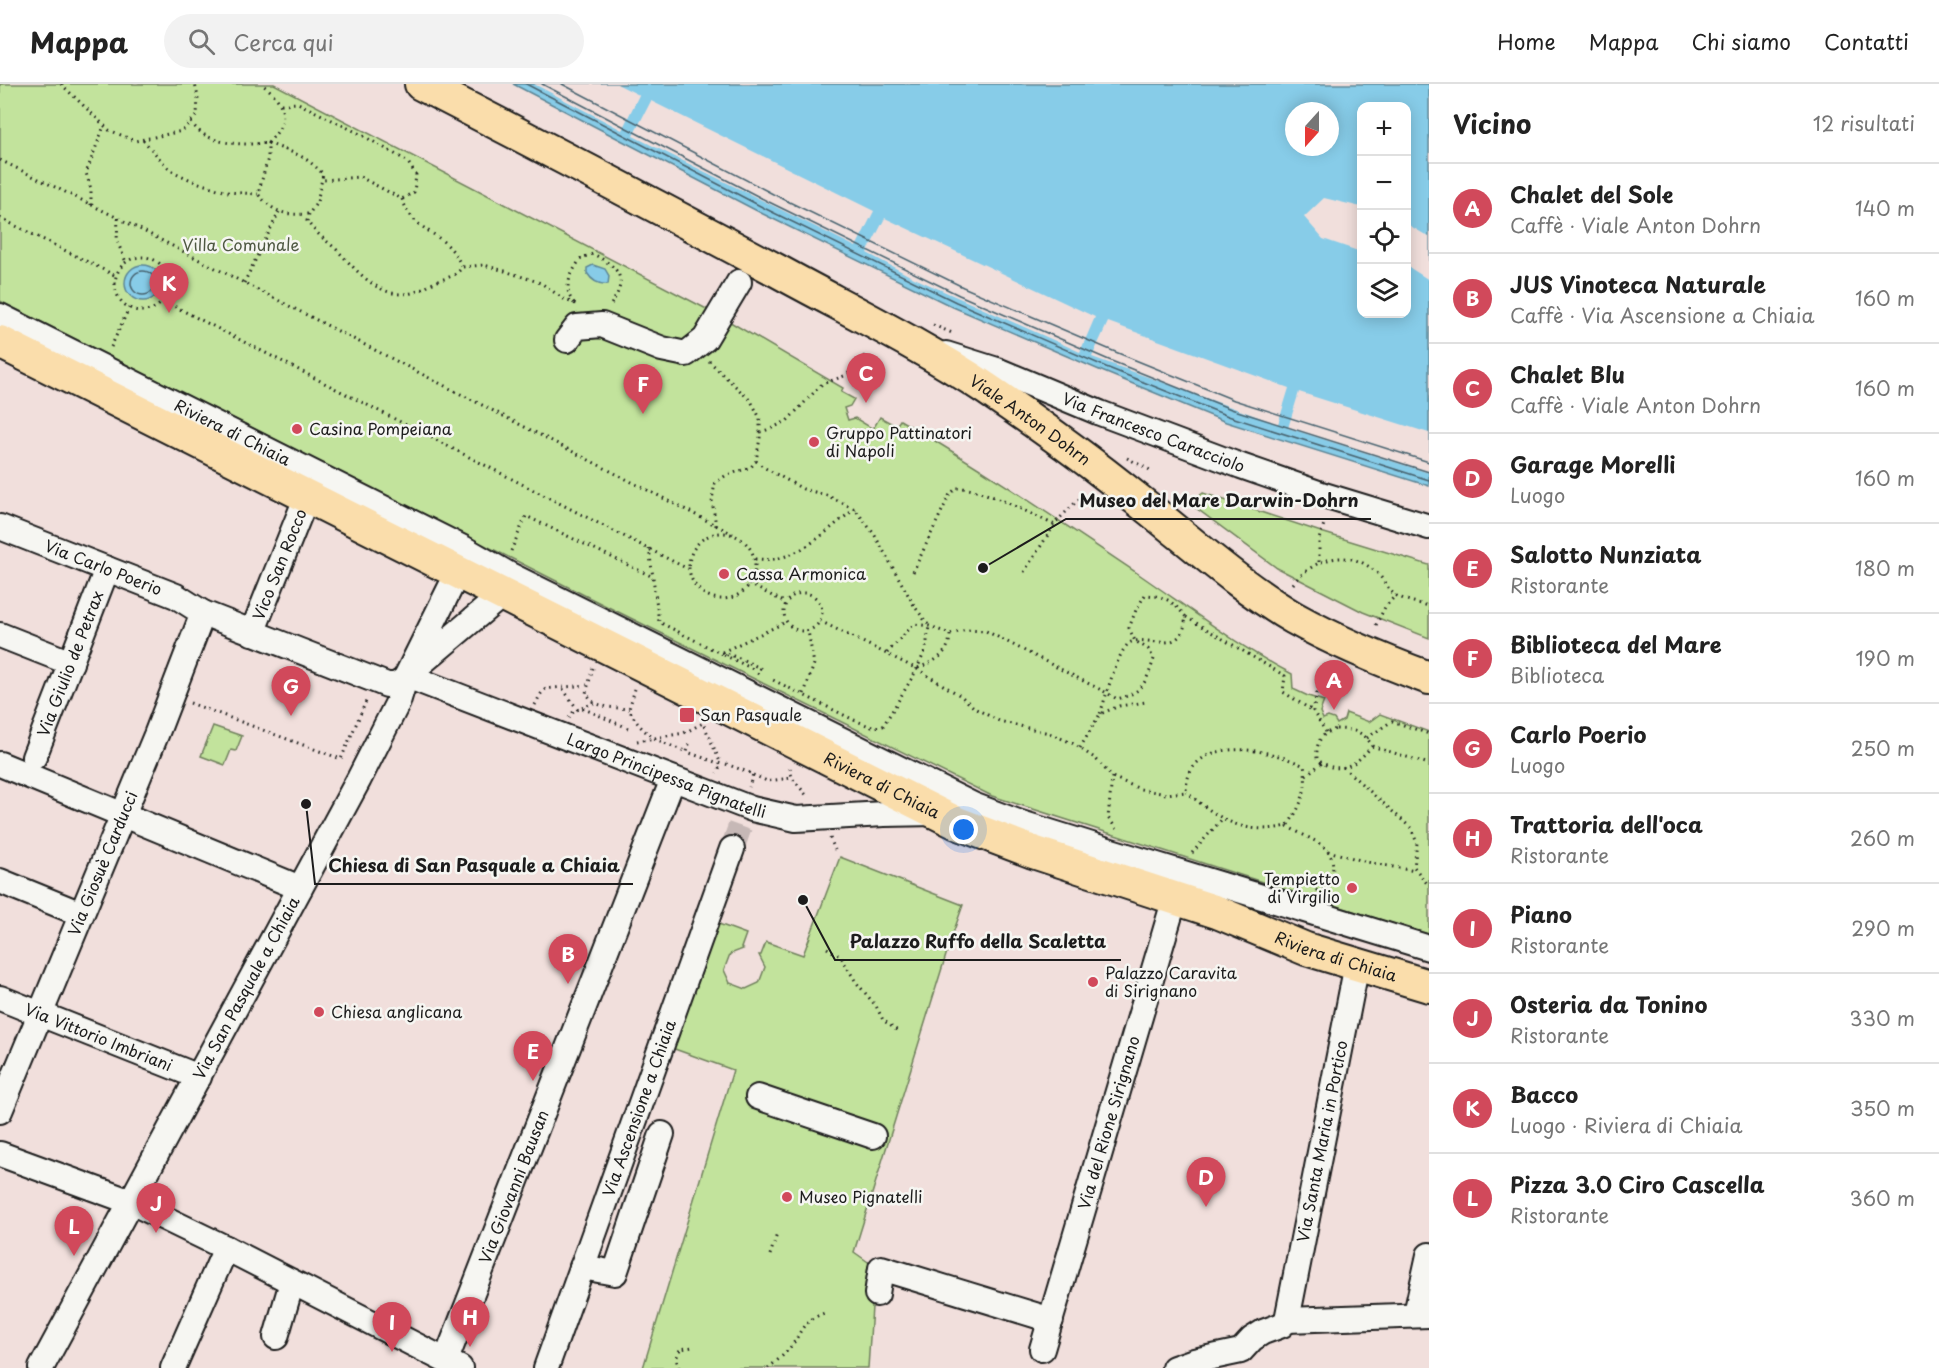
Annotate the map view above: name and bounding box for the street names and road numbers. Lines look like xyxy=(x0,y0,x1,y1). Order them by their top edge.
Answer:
street label: Viale Anton Dohrn xyxy=(965,368,1096,470)
street label: Via Francesco Caracciolo xyxy=(1059,386,1249,477)
street label: Riviera di Chiaia xyxy=(171,392,296,471)
street label: Vico San Rocco xyxy=(245,504,312,623)
street label: Via Carlo Poerio xyxy=(41,533,166,601)
street label: Via Giulio de Petrax xyxy=(30,587,108,740)
street label: Largo Principessa Pignatelli xyxy=(564,726,768,823)
street label: Riviera di Chiaia xyxy=(820,745,945,824)
street label: Via Giosuè Carducci xyxy=(61,787,143,939)
street label: Via San Pasquale a Chiaia xyxy=(186,891,305,1083)
street label: Riviera di Chiaia xyxy=(1271,924,1401,987)
street label: Via Vittorio Imbriani xyxy=(21,996,176,1076)
street label: Via Ascensione a Chiaia xyxy=(595,1015,681,1200)
street label: Via del Rione Sirignano xyxy=(1071,1032,1145,1212)
street label: Via Santa Maria in Portico xyxy=(1290,1038,1353,1244)
street label: Via Giovanni Bausan xyxy=(472,1106,554,1267)

